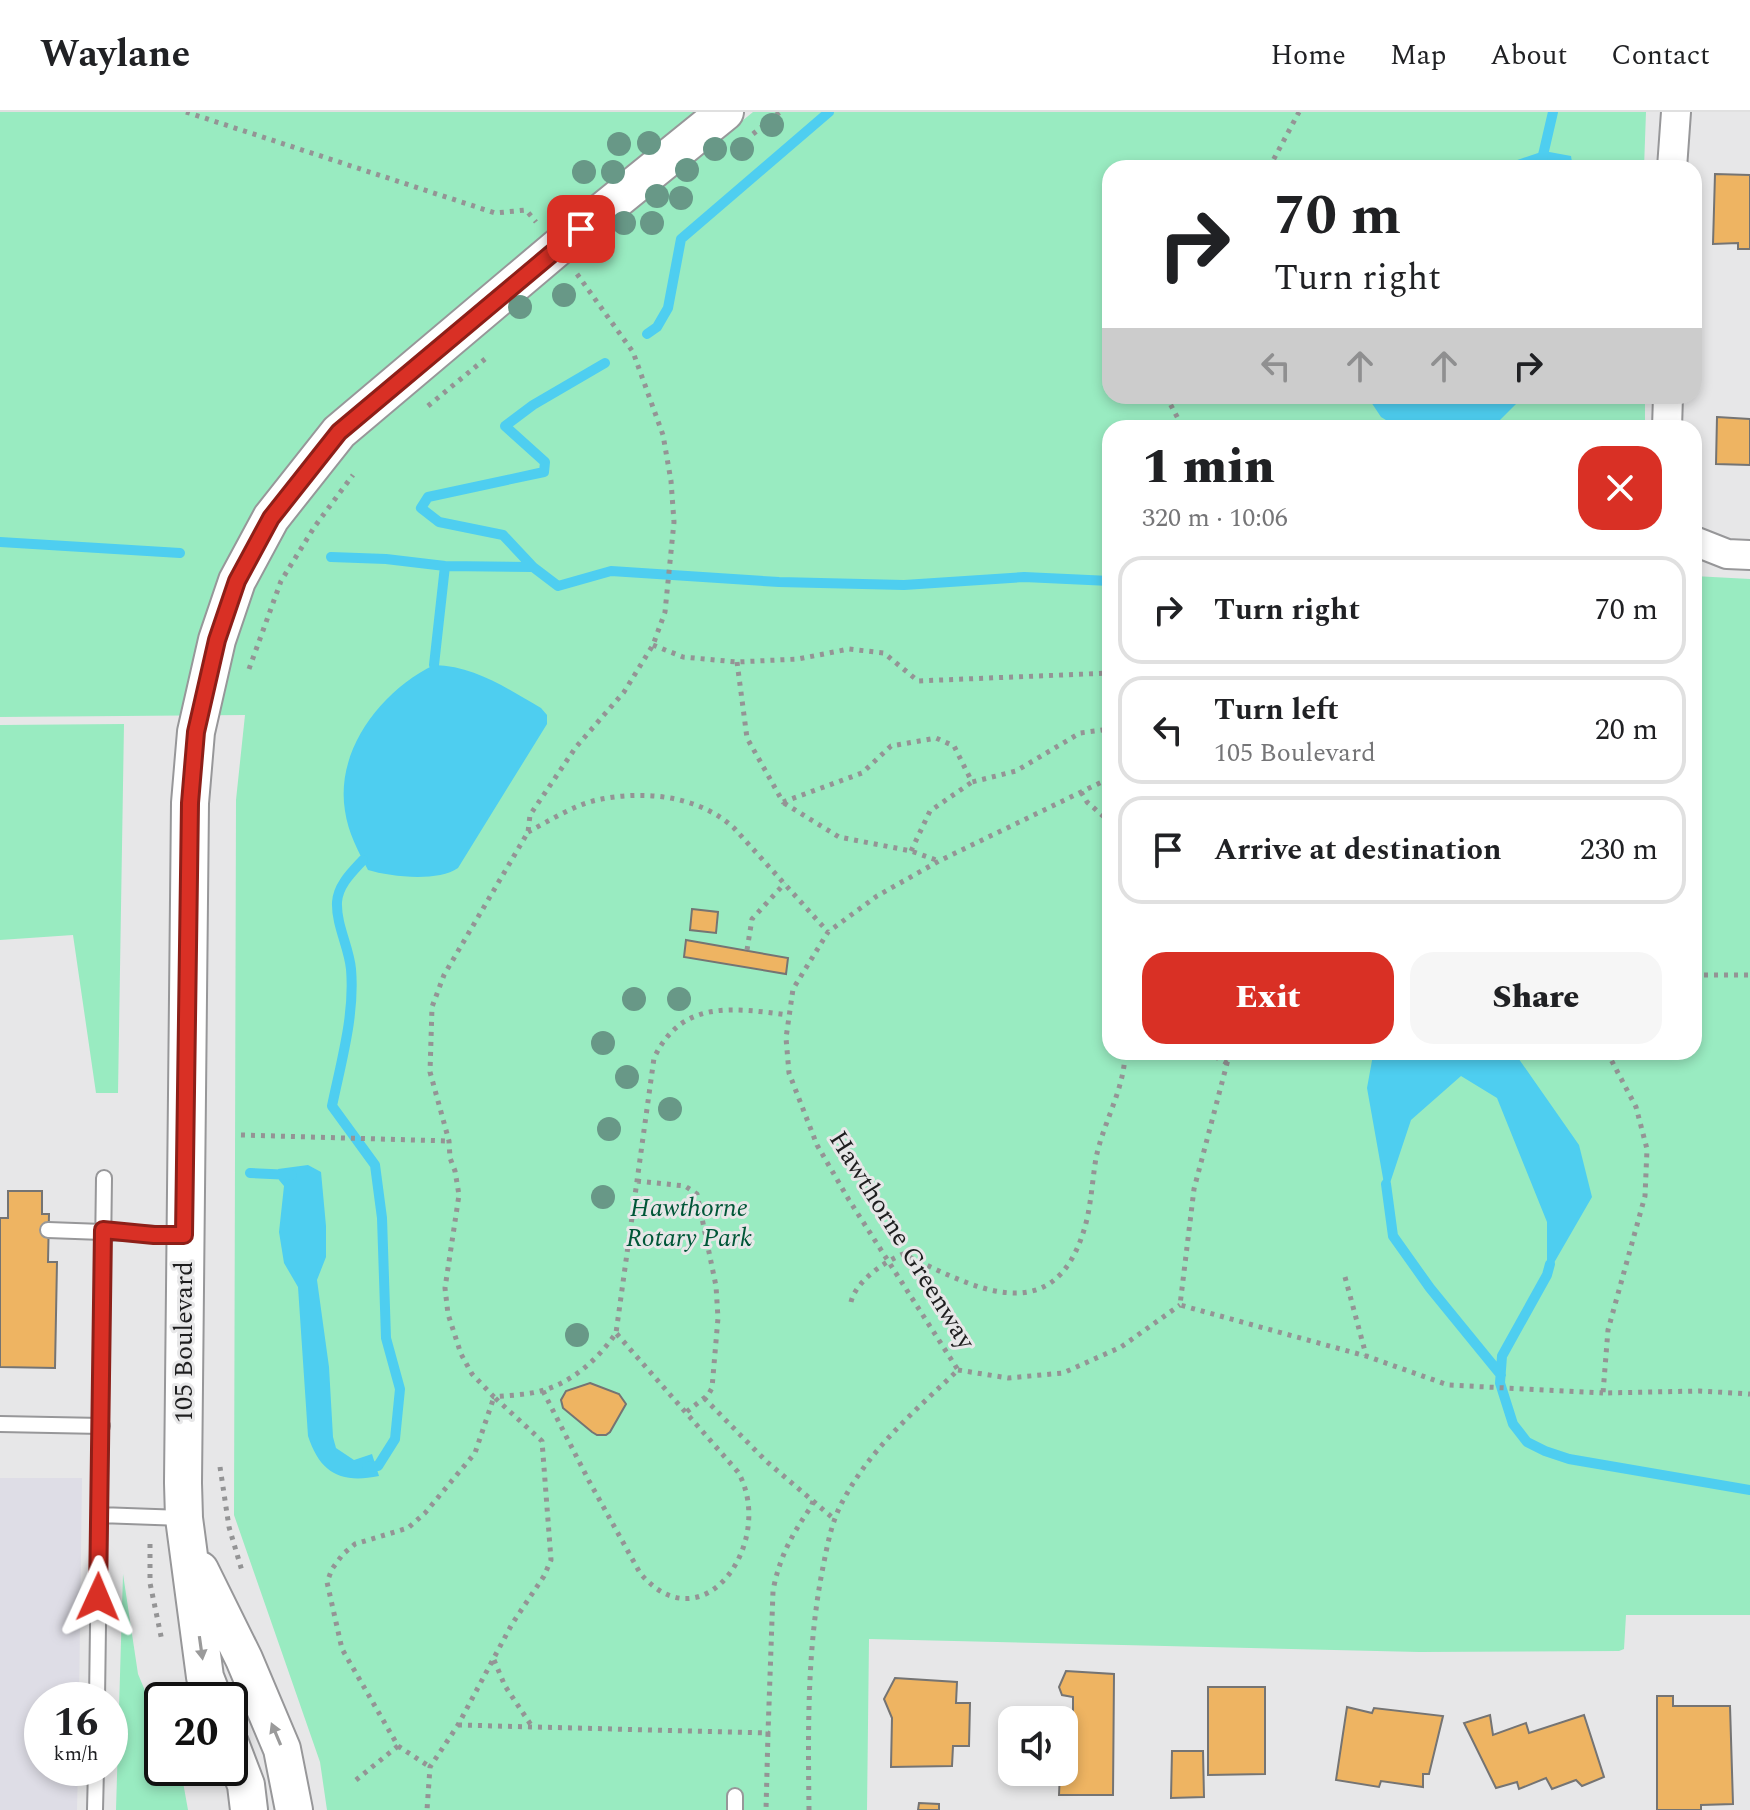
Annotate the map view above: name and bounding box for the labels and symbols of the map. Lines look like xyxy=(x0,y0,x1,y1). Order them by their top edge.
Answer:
pin xyxy=(547,195,615,263)
street label: Hawthorne Greenway xyxy=(818,1123,986,1358)
park label: Hawthorne Rotary Park xyxy=(626,1188,752,1258)
street label: 105 Boulevard xyxy=(164,1261,204,1423)
position arrow xyxy=(56,1555,140,1639)
one-way arrow xyxy=(195,1636,208,1661)
speed limit sign: 20 xyxy=(144,1682,248,1786)
one-way arrow xyxy=(269,1723,282,1746)

